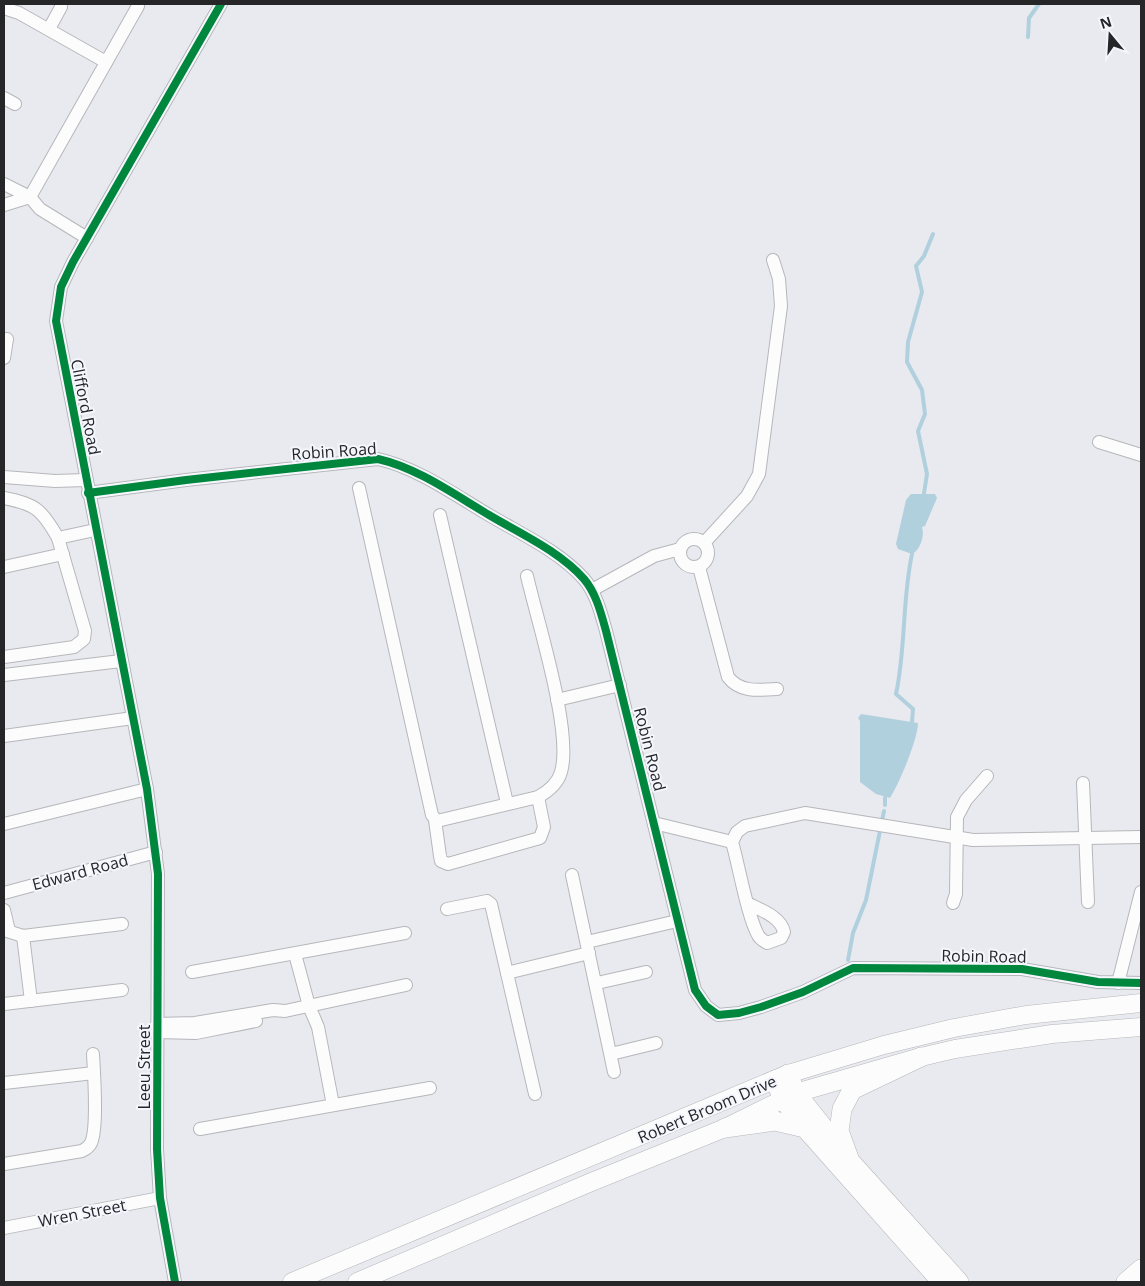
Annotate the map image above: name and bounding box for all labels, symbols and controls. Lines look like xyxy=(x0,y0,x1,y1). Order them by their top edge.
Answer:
north arrow xyxy=(1085,10,1135,60)
text: N xyxy=(1097,11,1114,33)
street label: Clifford Road xyxy=(66,357,106,457)
street label: Robin Road xyxy=(291,437,377,465)
street label: Robin Road xyxy=(629,705,671,793)
street label: Edward Road xyxy=(30,849,130,895)
street label: Robin Road xyxy=(941,944,1027,968)
street label: Leeu Street xyxy=(133,1024,155,1109)
street label: Robert Broom Drive xyxy=(634,1070,780,1148)
street label: Wren Street xyxy=(36,1194,128,1232)

